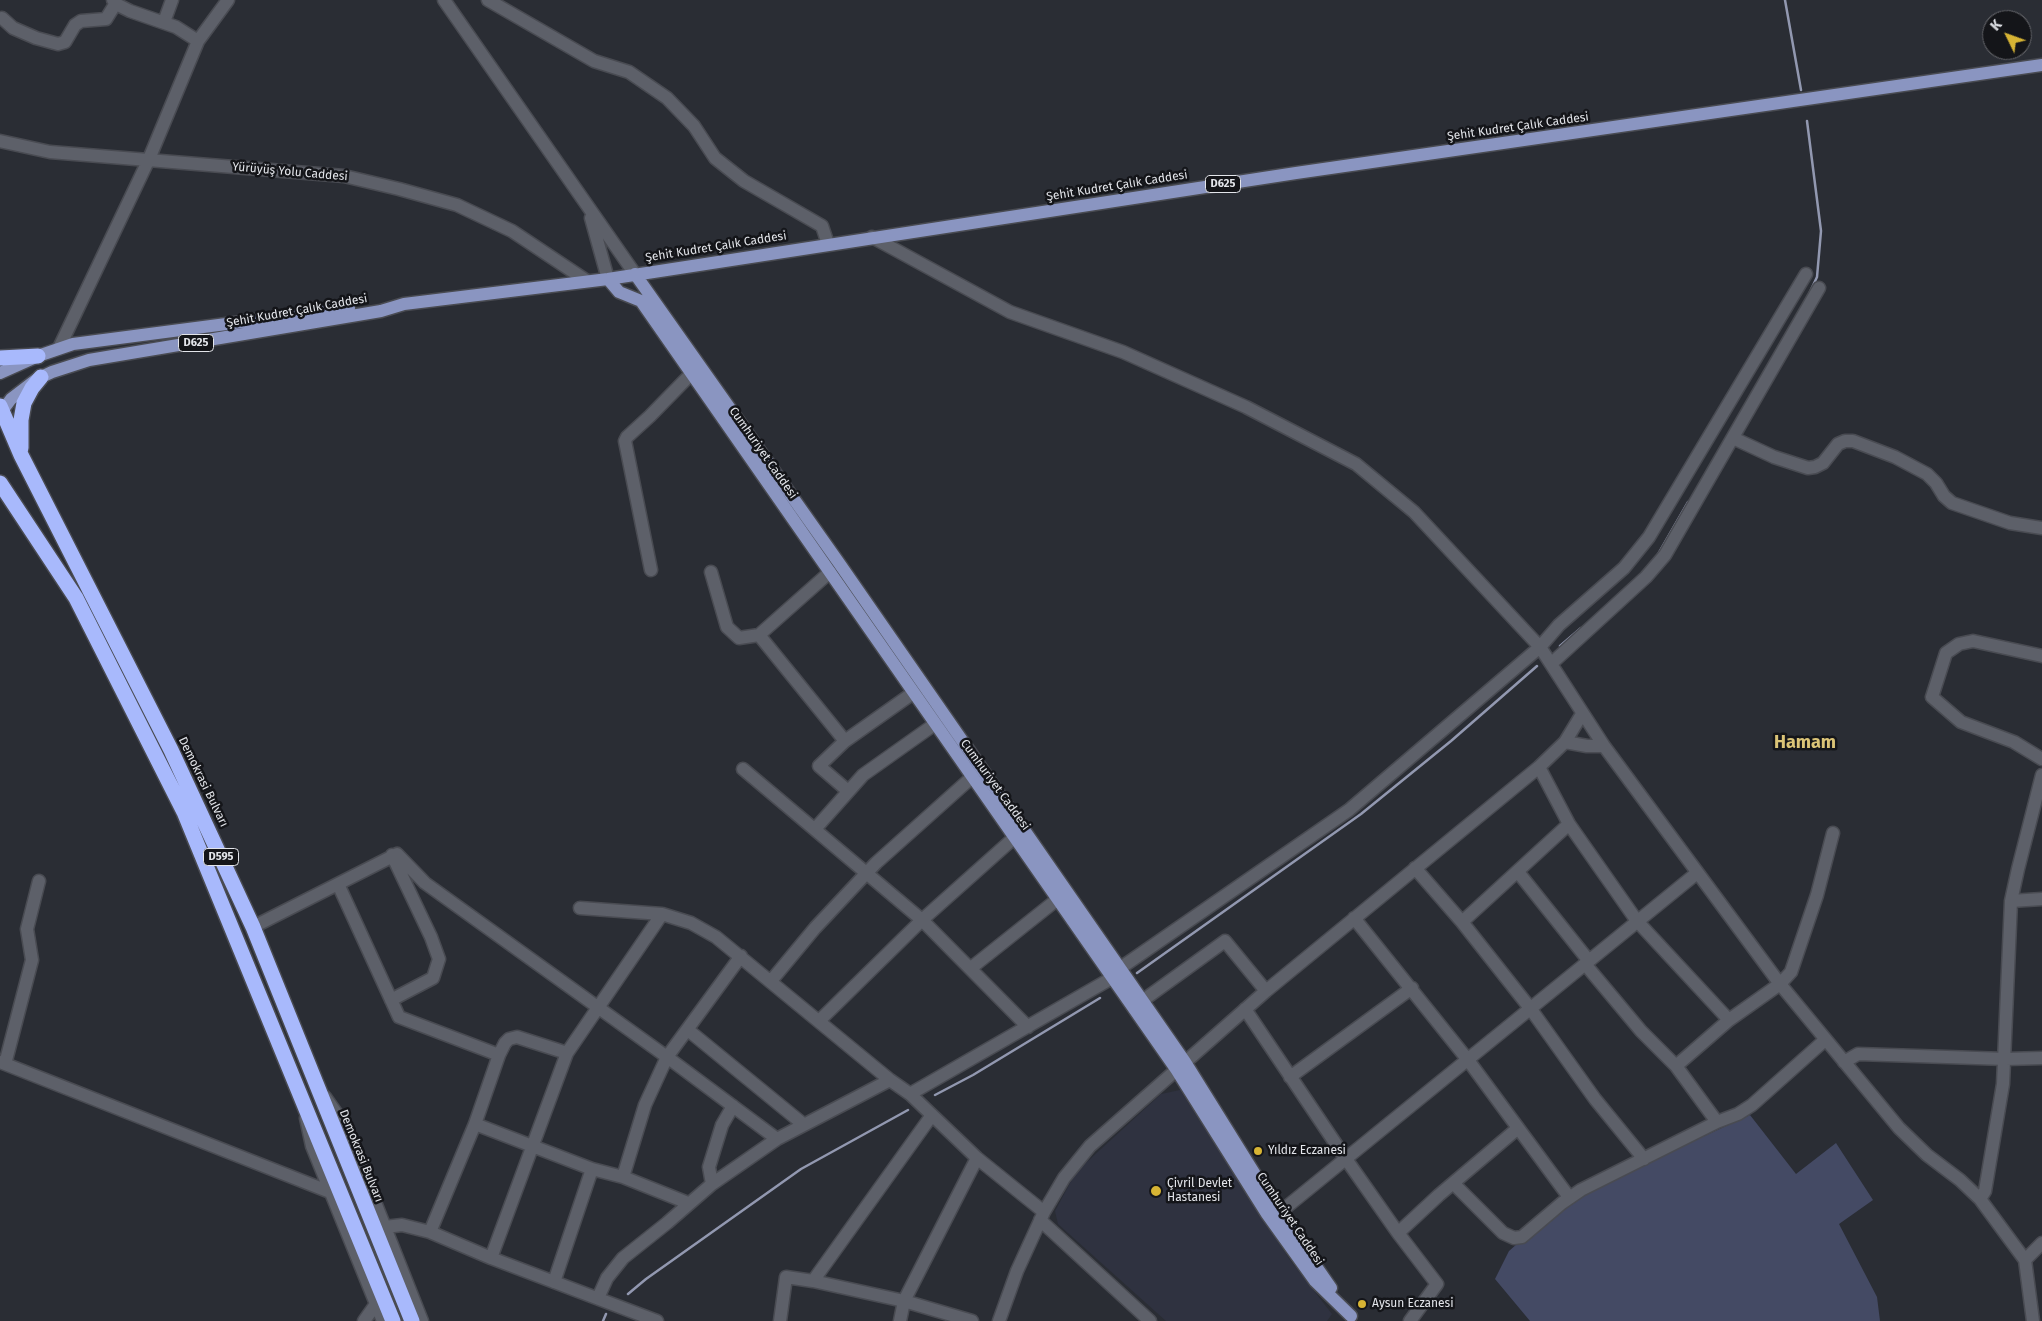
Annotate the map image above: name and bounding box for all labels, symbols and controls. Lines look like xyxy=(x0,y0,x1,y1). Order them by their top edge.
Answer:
north arrow xyxy=(1982,10,2032,60)
text: K xyxy=(1987,16,2006,34)
street label: Şehit Kudret Çalık Caddesi xyxy=(1446,110,1590,144)
street label: Yürüyüş Yolu Caddesi xyxy=(232,160,348,184)
street label: Şehit Kudret Çalık Caddesi xyxy=(1045,168,1189,204)
road number: D625 xyxy=(1206,175,1240,192)
street label: Şehit Kudret Çalık Caddesi xyxy=(644,229,788,265)
street label: Şehit Kudret Çalık Caddesi xyxy=(225,292,369,330)
road number: D625 xyxy=(178,334,214,352)
street label: Cumhuriyet Caddesi xyxy=(726,404,800,502)
district label: Hamam xyxy=(1774,732,1836,754)
street label: Demokrasi Bulvarı xyxy=(175,735,231,829)
street label: Cumhuriyet Caddesi xyxy=(957,737,1033,833)
road number: D595 xyxy=(204,849,238,866)
street label: Demokrasi Bulvarı xyxy=(336,1108,386,1204)
place label: Yıldız Eczanesi xyxy=(1268,1144,1346,1158)
marker: Yıldız Eczanesi xyxy=(1252,1145,1264,1157)
street label: Cumhuriyet Caddesi xyxy=(1254,1170,1326,1268)
place label: Çivril Devlet Hastanesi xyxy=(1167,1177,1232,1205)
marker: Çivril Devlet Hastanesi xyxy=(1149,1184,1163,1198)
place label: Aysun Eczanesi xyxy=(1372,1297,1454,1311)
marker: Aysun Eczanesi xyxy=(1356,1298,1368,1310)

